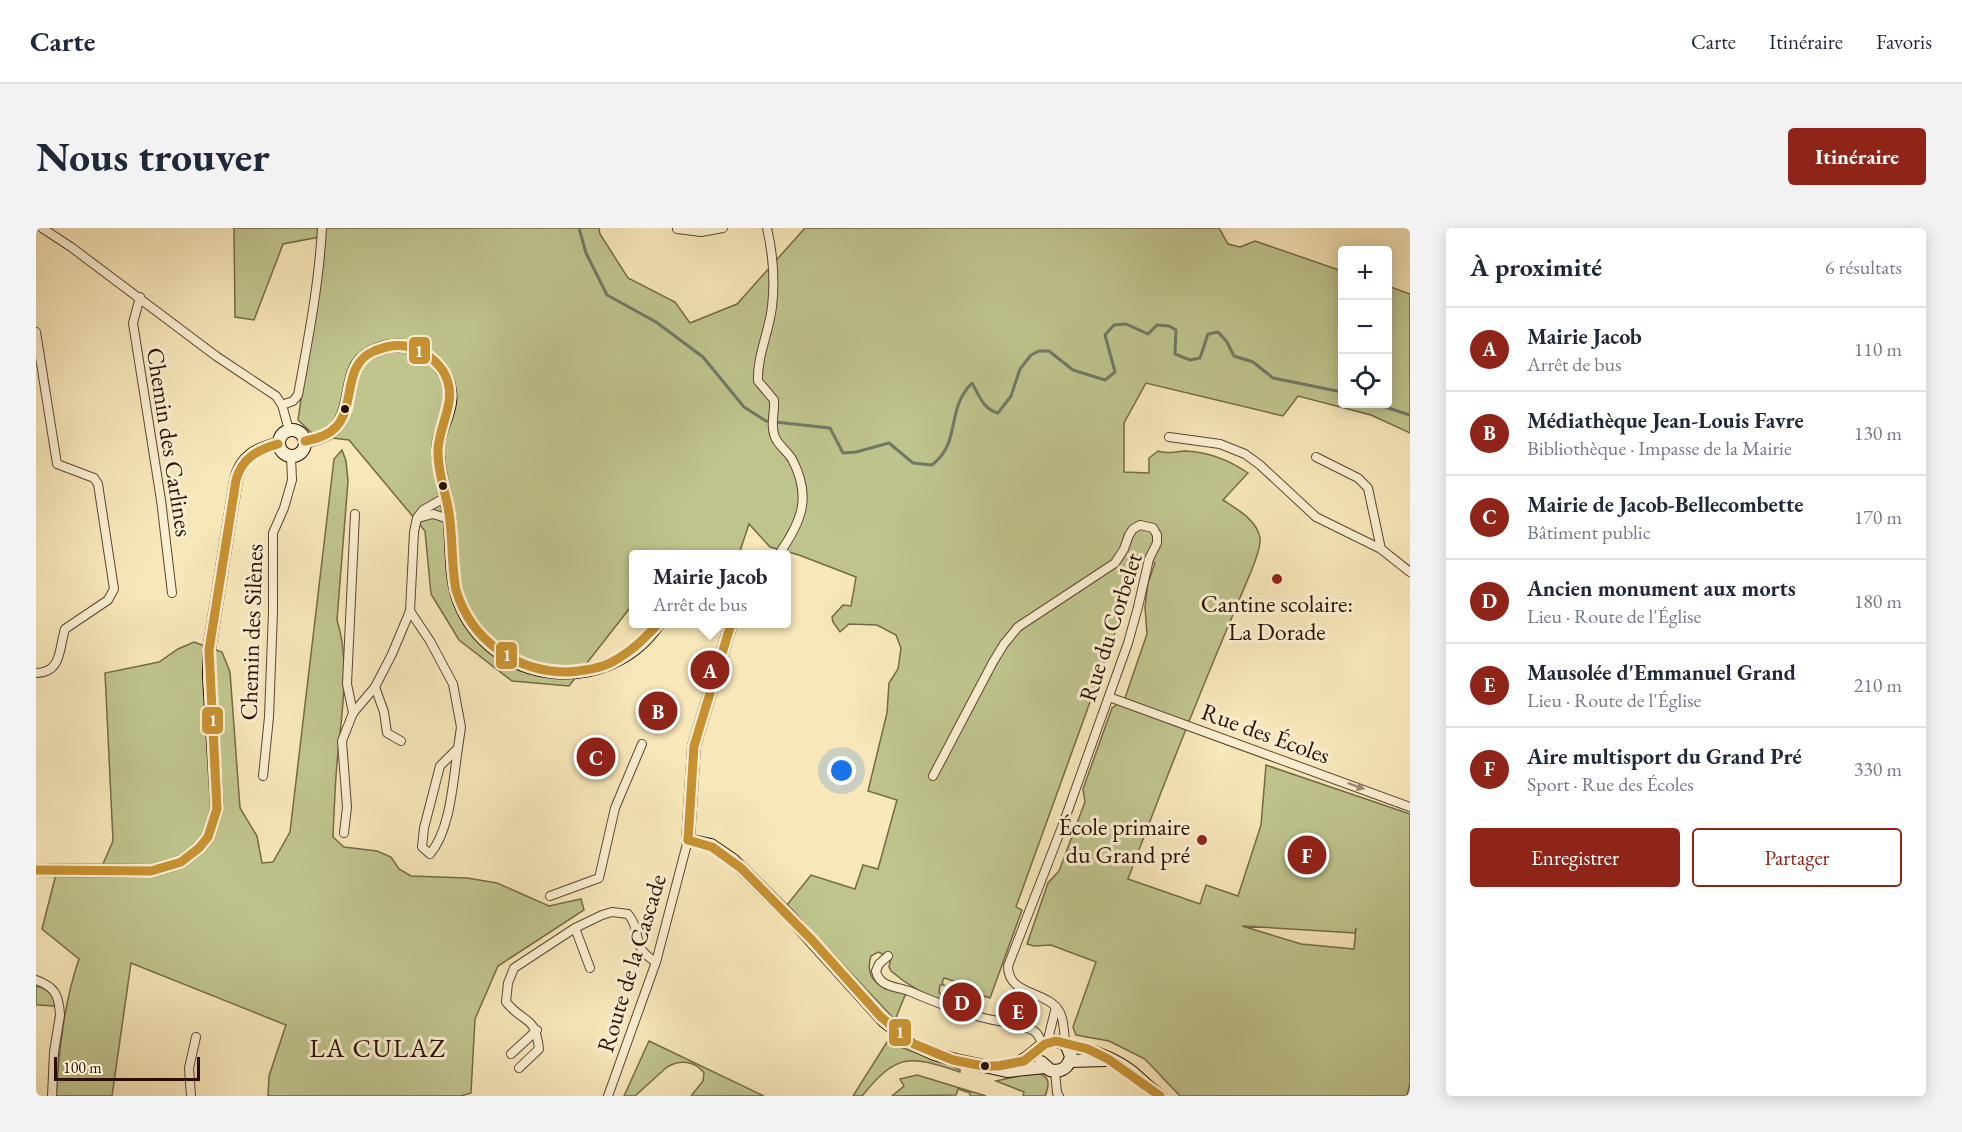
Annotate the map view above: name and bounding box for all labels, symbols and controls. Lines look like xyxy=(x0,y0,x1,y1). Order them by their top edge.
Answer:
text: Carte xyxy=(30,23,96,59)
text: Carte xyxy=(1691,28,1736,55)
text: Itinéraire xyxy=(1769,28,1843,55)
text: Favoris xyxy=(1876,28,1932,55)
button: Itinéraire xyxy=(1788,128,1926,185)
text: Nous trouver xyxy=(36,129,270,184)
map controls xyxy=(1338,246,1392,408)
button: + xyxy=(1338,246,1392,300)
text: À proximité xyxy=(1470,250,1602,284)
text: 6 résultats xyxy=(1825,254,1902,280)
button: − xyxy=(1338,300,1392,354)
text: Mairie Jacob xyxy=(1527,322,1642,351)
line badge: 1 xyxy=(408,336,431,365)
text: A xyxy=(1482,336,1497,362)
text: 110 m xyxy=(1854,336,1902,362)
text: 1 xyxy=(415,341,423,362)
street label: Chemin des Carlines xyxy=(140,345,200,539)
text: Arrêt de bus xyxy=(1527,351,1622,377)
button: locate xyxy=(1338,354,1392,408)
unlabelled marker xyxy=(339,403,351,415)
text: Médiathèque Jean-Louis Favre xyxy=(1527,406,1804,435)
text: B xyxy=(1483,420,1496,446)
text: 130 m xyxy=(1854,420,1902,446)
text: Bibliothèque · Impasse de la Mairie xyxy=(1527,435,1792,461)
unlabelled marker xyxy=(437,480,449,492)
text: Mairie de Jacob-Bellecombette xyxy=(1527,490,1803,519)
text: C xyxy=(1482,504,1497,530)
text: 170 m xyxy=(1854,504,1902,530)
text: Bâtiment public xyxy=(1527,519,1651,545)
street label: Chemin des Silènes xyxy=(232,543,270,721)
street label: Rue du Corbelet xyxy=(1071,548,1149,705)
popup xyxy=(629,550,791,628)
text: Mairie Jacob xyxy=(653,562,767,591)
marker: Cantine scolaire: La Dorade xyxy=(1270,572,1284,586)
text: Ancien monument aux morts xyxy=(1527,574,1796,603)
place label: Cantine scolaire: La Dorade xyxy=(1201,588,1353,647)
text: D xyxy=(1482,588,1497,614)
text: 180 m xyxy=(1854,588,1902,614)
text: Arrêt de bus xyxy=(653,591,747,617)
text: Lieu · Route de l'Église xyxy=(1527,603,1701,629)
line badge: 1 xyxy=(495,641,518,670)
text: 1 xyxy=(503,645,511,666)
pin: A xyxy=(690,648,730,692)
text: Mausolée d'Emmanuel Grand xyxy=(1527,658,1796,687)
text: E xyxy=(1484,672,1495,698)
text: 210 m xyxy=(1854,672,1902,698)
text: Lieu · Route de l'Église xyxy=(1527,687,1701,713)
pin: B xyxy=(638,688,678,734)
street label: Rue des Écoles xyxy=(1197,695,1335,771)
line badge: 1 xyxy=(201,706,224,735)
text: 1 xyxy=(209,710,217,731)
pin: C xyxy=(576,734,616,780)
text: Aire multisport du Grand Pré xyxy=(1527,742,1802,771)
your location xyxy=(827,756,856,785)
text: F xyxy=(1484,756,1495,782)
text: 330 m xyxy=(1854,756,1902,782)
text: Sport · Rue des Écoles xyxy=(1527,771,1694,797)
one-way arrow xyxy=(1347,782,1365,792)
place label: École primaire du Grand pré xyxy=(1058,811,1190,870)
button: Enregistrer xyxy=(1470,828,1680,887)
button: Partager xyxy=(1692,828,1902,887)
pin: F xyxy=(1288,832,1326,878)
marker: École primaire du Grand pré xyxy=(1195,833,1209,847)
street label: Route de la Cascade xyxy=(589,870,673,1056)
pin: D xyxy=(942,980,982,1024)
pin: E xyxy=(998,988,1038,1034)
line badge: 1 xyxy=(888,1018,912,1047)
text: 1 xyxy=(896,1022,904,1043)
district label: LA CULAZ xyxy=(310,1031,446,1065)
scale bar xyxy=(54,1054,200,1082)
text: 100 m xyxy=(63,1057,102,1078)
unlabelled marker xyxy=(979,1060,991,1072)

